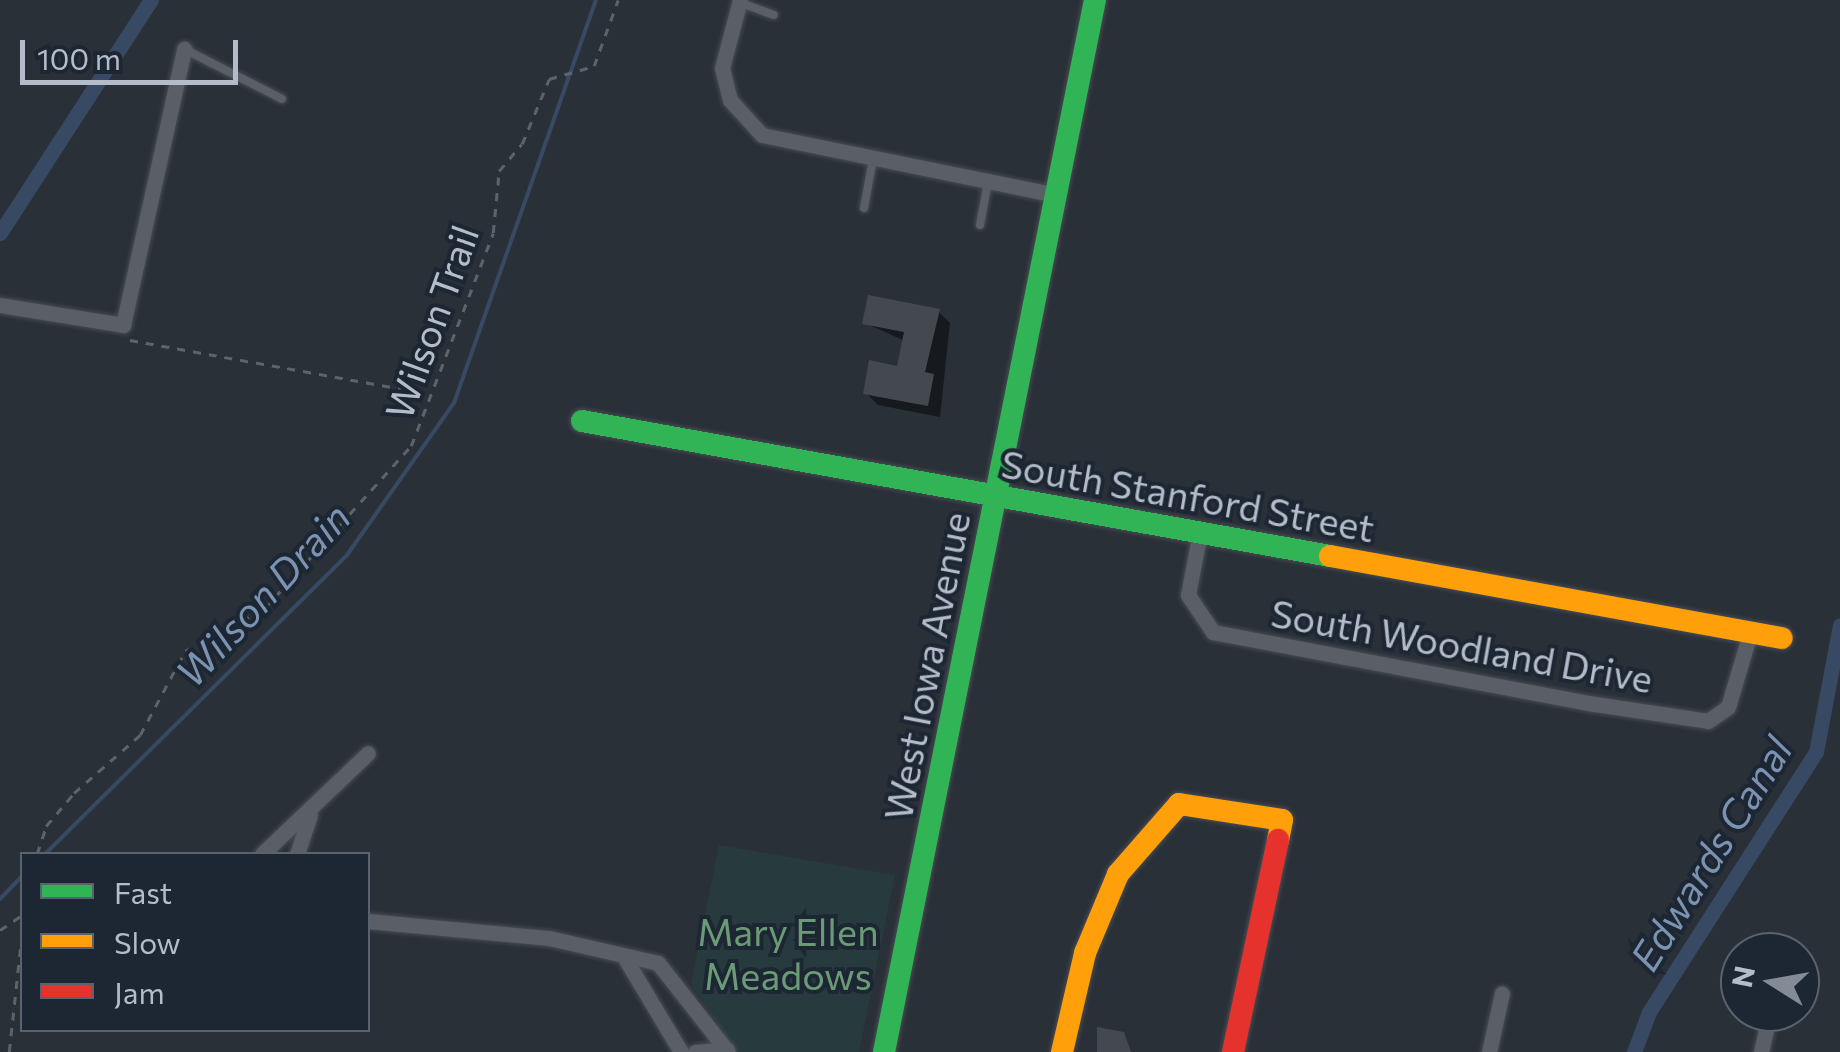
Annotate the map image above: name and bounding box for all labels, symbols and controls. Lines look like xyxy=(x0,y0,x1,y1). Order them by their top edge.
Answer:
scale bar xyxy=(25,20,242,82)
text: 100 m xyxy=(37,39,121,76)
street label: Wilson Trail xyxy=(375,219,487,425)
street label: South Stanford Street xyxy=(998,440,1378,550)
water label: Wilson Drain xyxy=(165,492,359,696)
street label: West Iowa Avenue xyxy=(874,508,978,824)
street label: South Woodland Drive xyxy=(1268,589,1656,701)
water label: Edwards Canal xyxy=(1619,728,1801,978)
legend xyxy=(20,852,370,1032)
text: Fast xyxy=(114,873,172,910)
park label: Mary Ellen Meadows xyxy=(697,908,879,998)
text: Slow xyxy=(114,923,181,960)
north arrow xyxy=(1720,932,1820,1032)
text: N xyxy=(1724,963,1761,990)
text: Jam xyxy=(114,973,165,1010)

